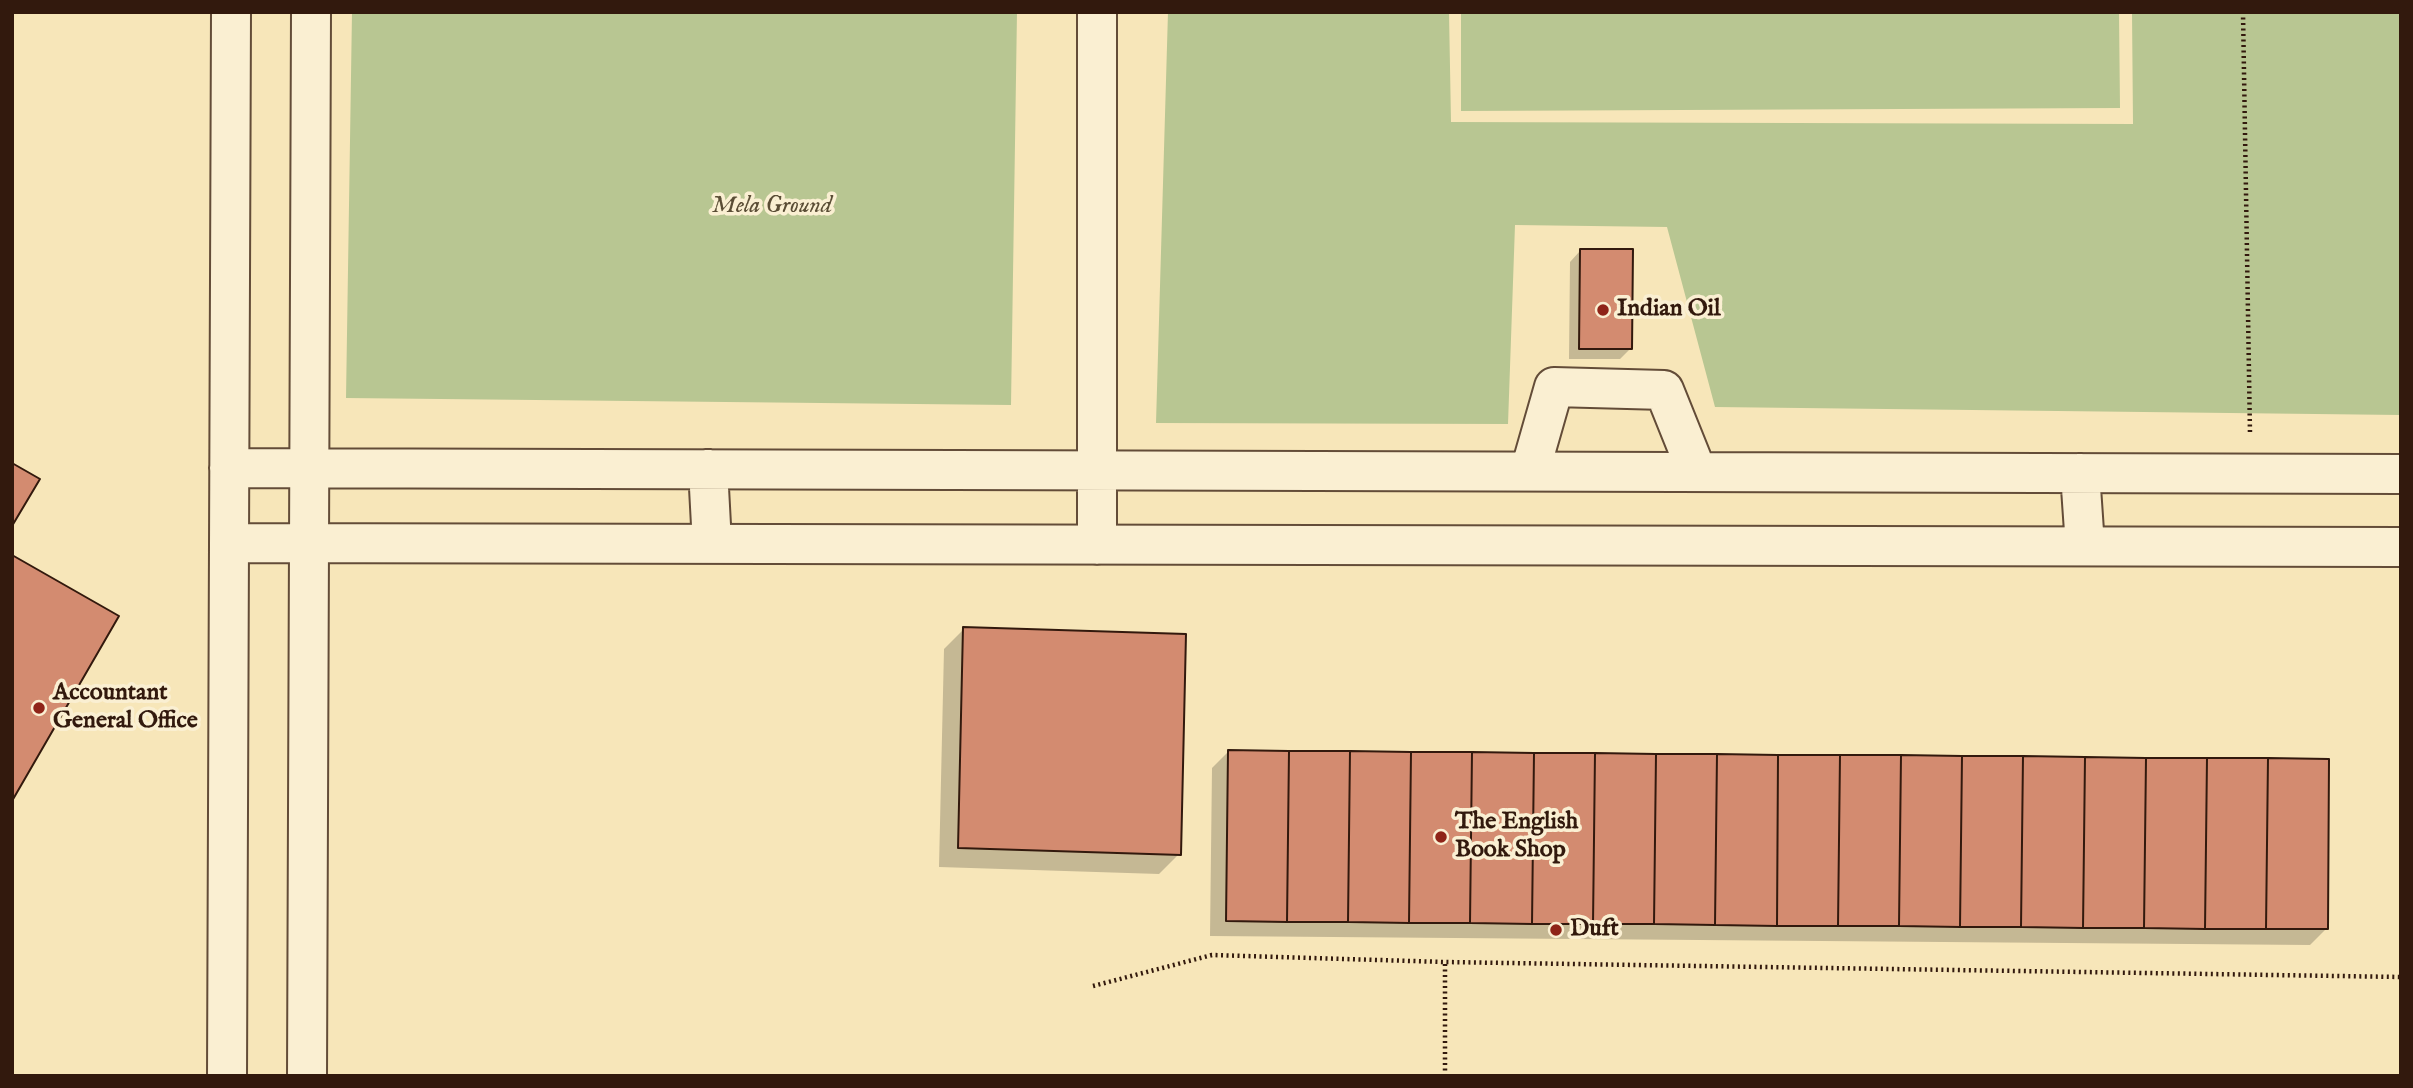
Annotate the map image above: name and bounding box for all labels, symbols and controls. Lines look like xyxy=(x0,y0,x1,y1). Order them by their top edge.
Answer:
park label: Mela Ground xyxy=(712,193,832,221)
place label: Indian Oil xyxy=(1617,296,1721,324)
marker: Indian Oil xyxy=(1595,302,1611,318)
place label: Accountant General Office xyxy=(53,680,198,736)
marker: Accountant General Office xyxy=(31,700,47,716)
place label: The English Book Shop xyxy=(1455,809,1578,865)
marker: The English Book Shop xyxy=(1433,829,1449,845)
place label: Duft xyxy=(1570,916,1619,944)
marker: Duft xyxy=(1548,922,1564,938)

